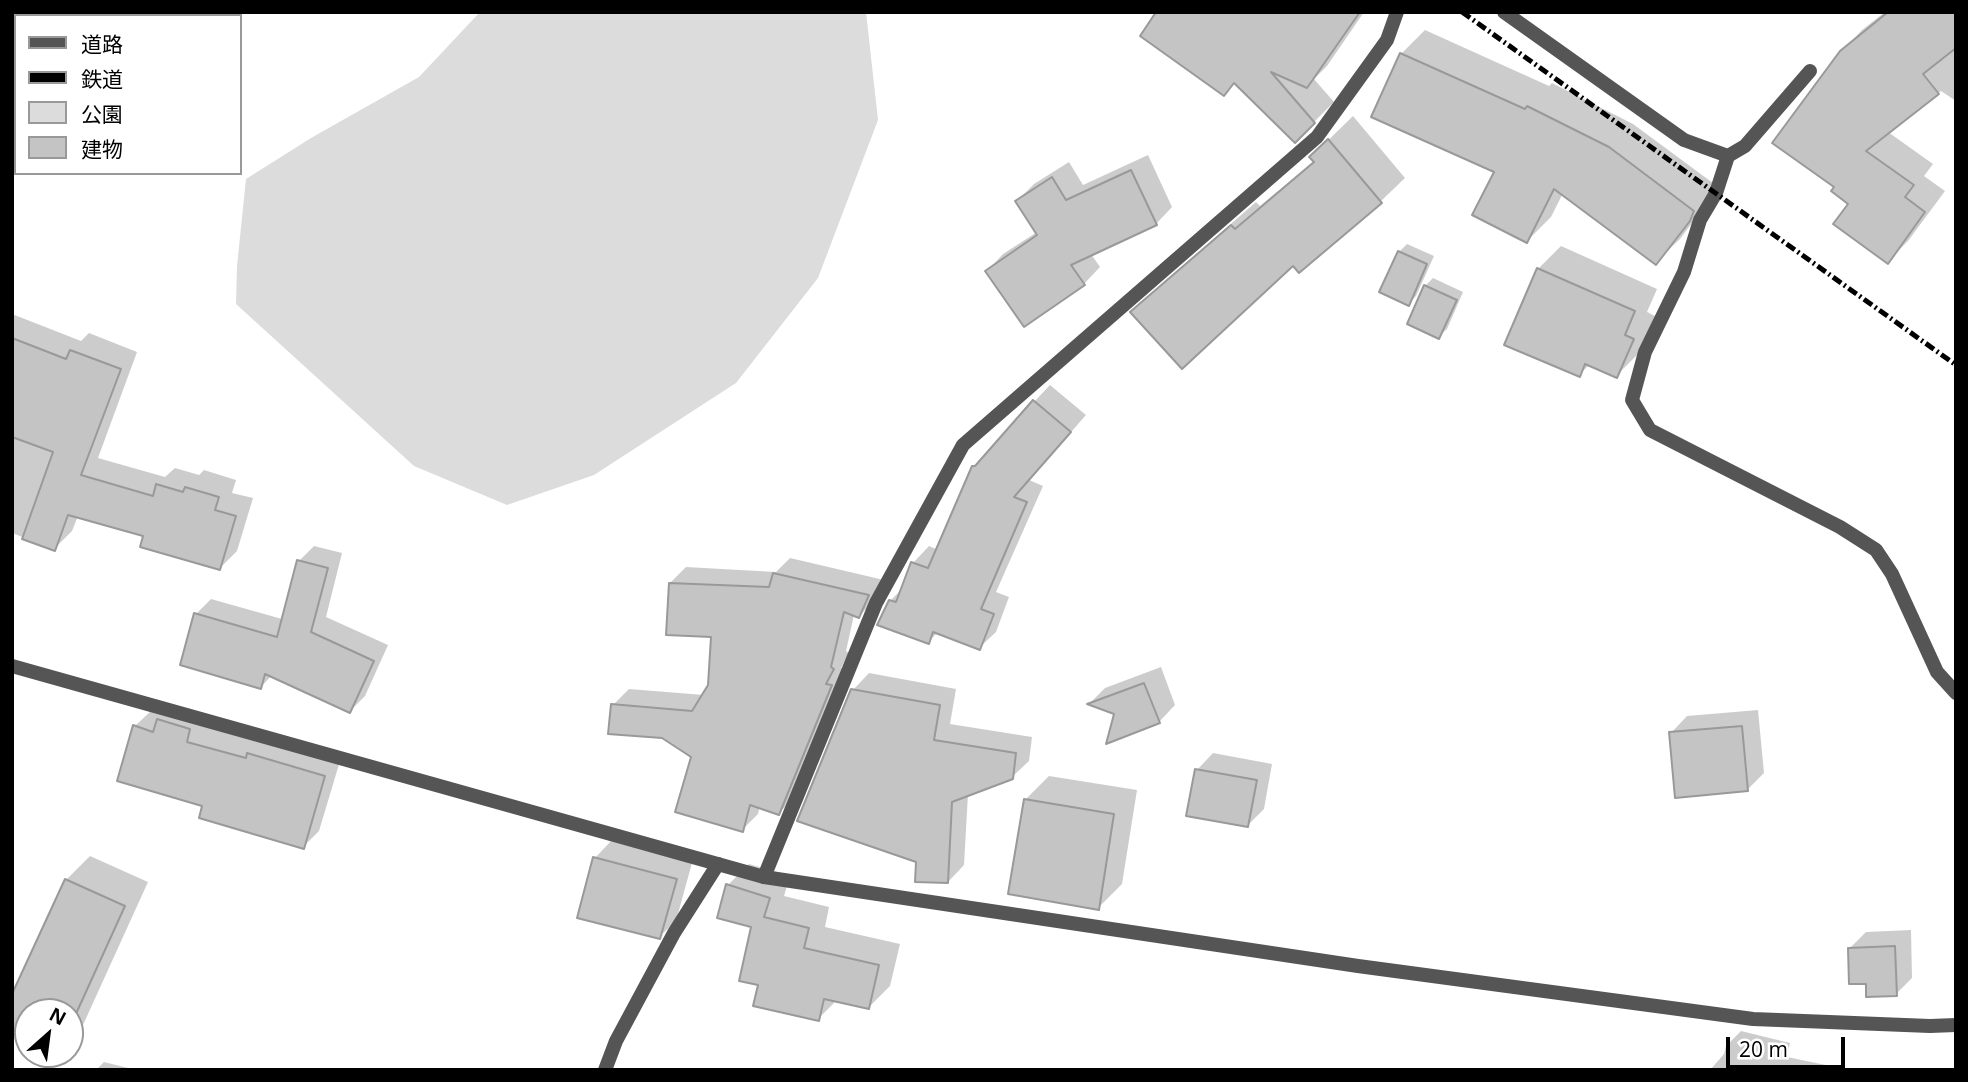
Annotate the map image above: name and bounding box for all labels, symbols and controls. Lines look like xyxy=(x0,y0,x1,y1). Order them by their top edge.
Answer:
legend xyxy=(14,14,242,175)
text: 道路 xyxy=(81,30,123,58)
text: 鉄道 xyxy=(81,65,123,93)
text: 公園 xyxy=(81,100,123,128)
text: 建物 xyxy=(81,135,123,163)
north arrow xyxy=(14,998,84,1068)
text: N xyxy=(45,1001,71,1031)
scale bar xyxy=(1730,1023,1849,1066)
text: 20 m xyxy=(1739,1035,1788,1063)

